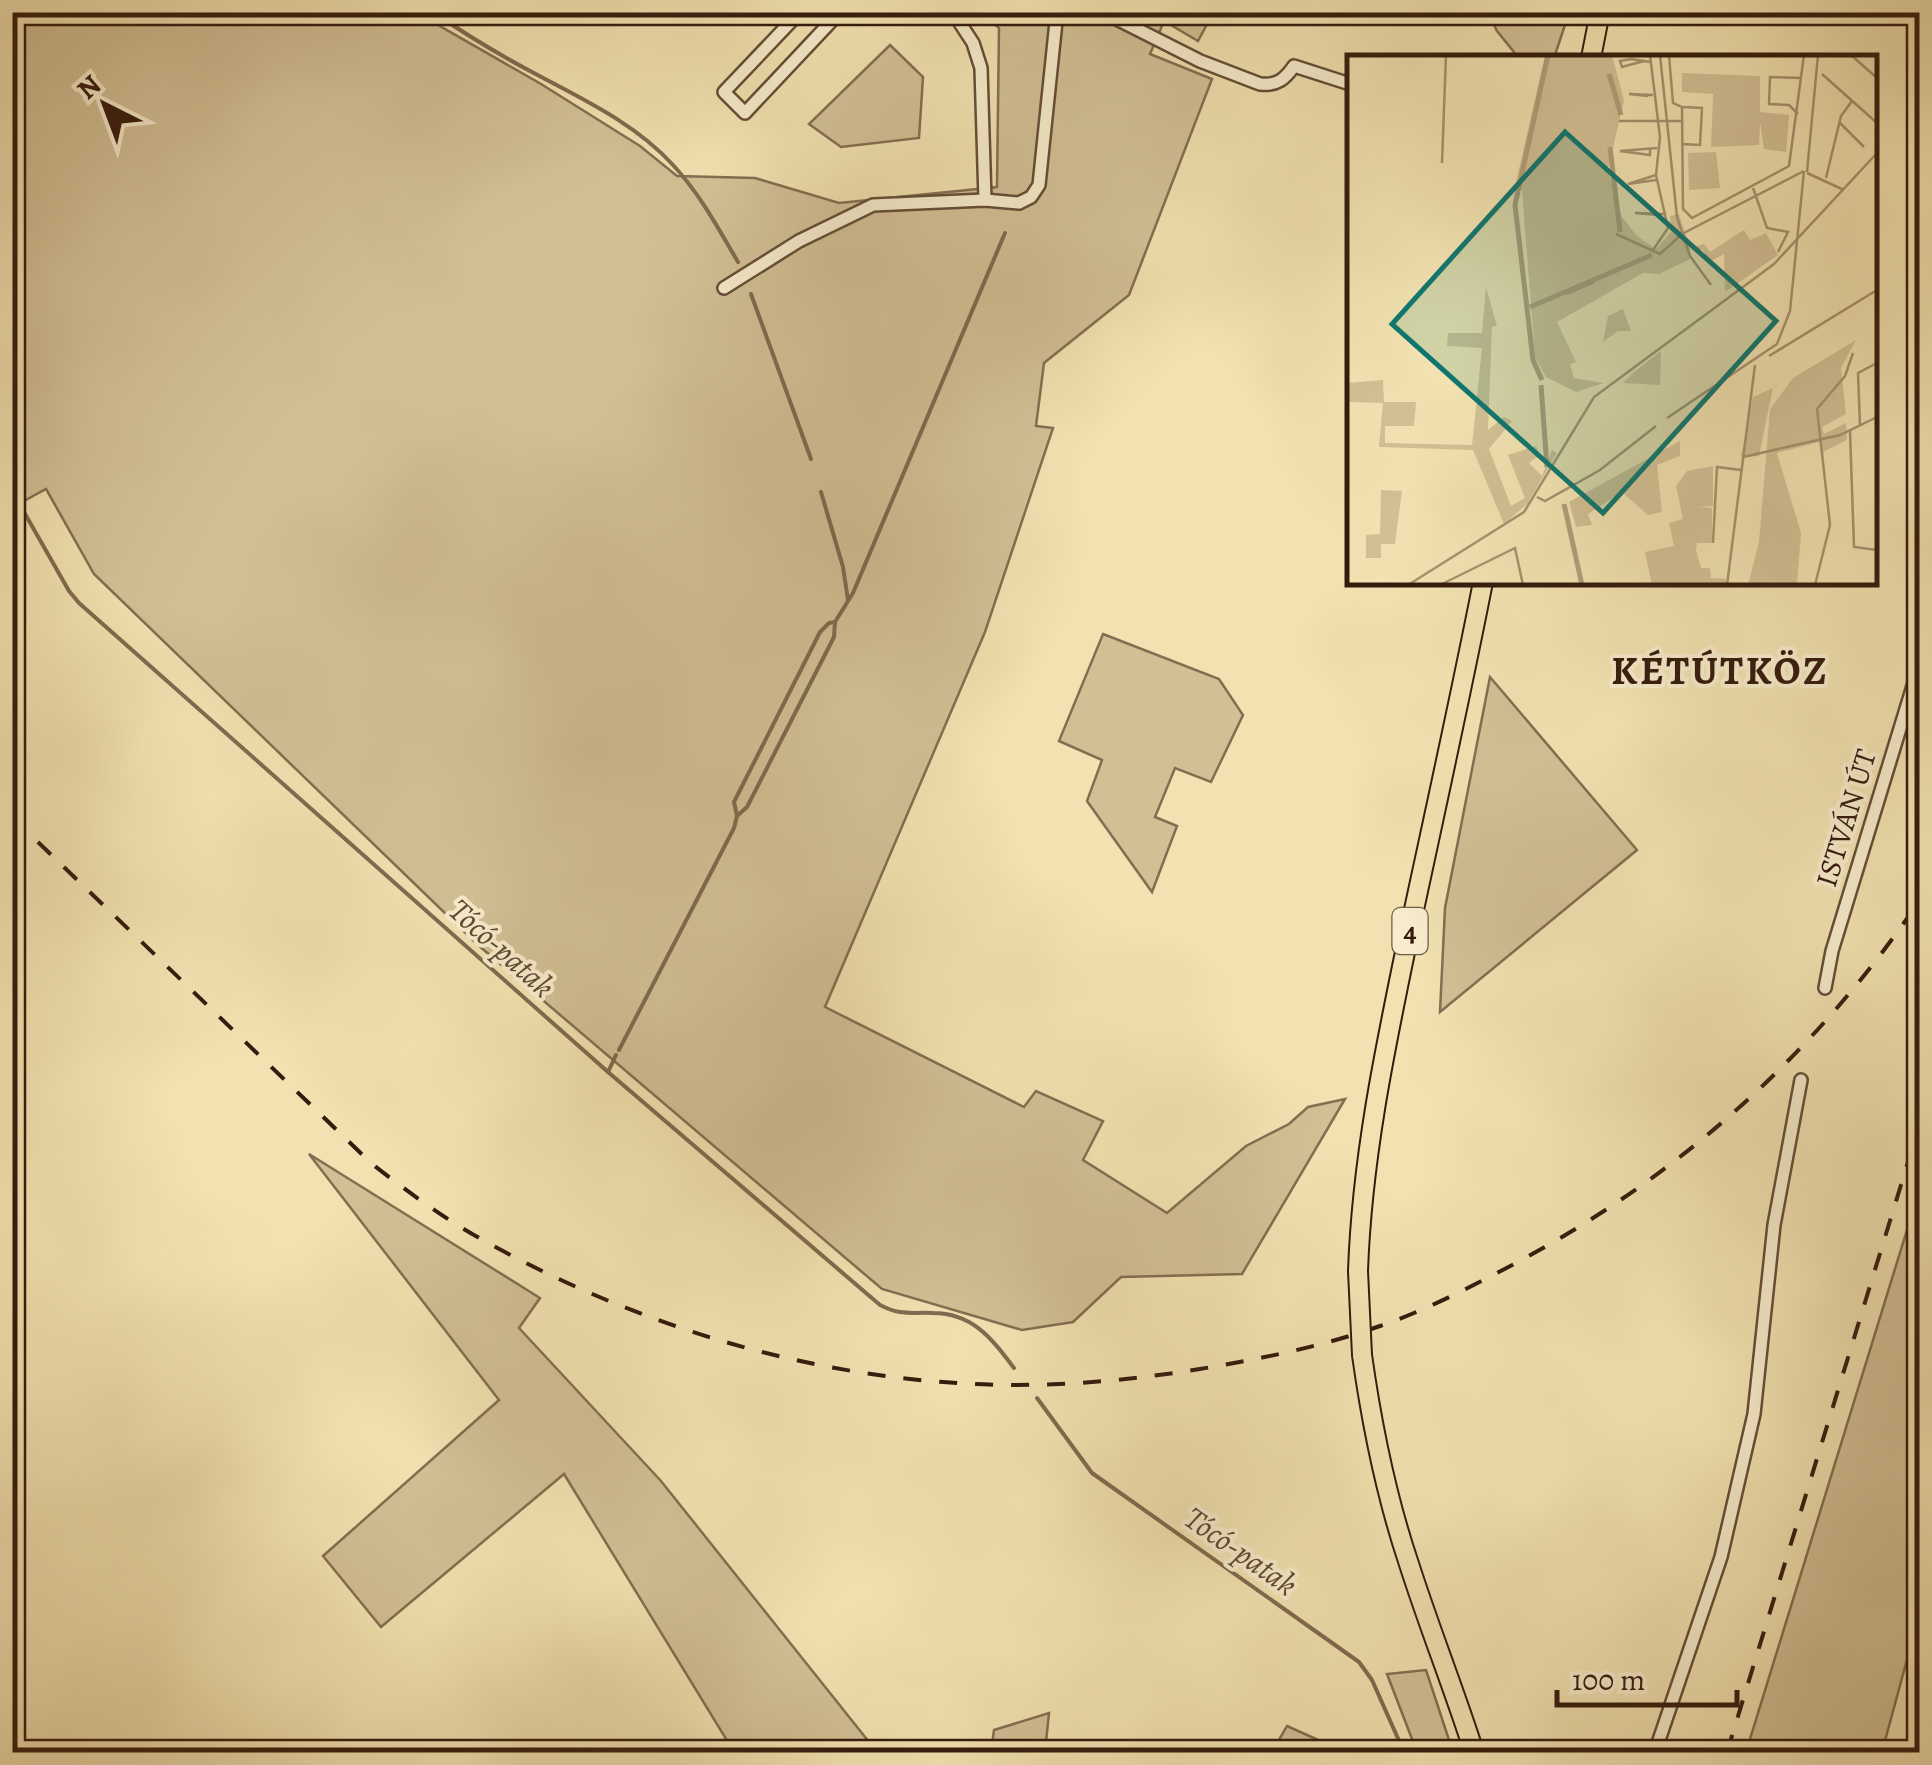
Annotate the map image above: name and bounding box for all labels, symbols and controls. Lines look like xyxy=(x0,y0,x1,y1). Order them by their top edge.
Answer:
north arrow xyxy=(55,55,155,155)
inset map xyxy=(1347,55,1877,585)
text: N xyxy=(69,66,109,108)
district label: KÉTÚTKÖZ xyxy=(1611,643,1829,698)
street label: ISTVÁN ÚT xyxy=(1806,744,1886,892)
water label: Tócó-patak xyxy=(439,889,565,1007)
road number: 4 xyxy=(1392,908,1428,954)
water label: Tócó-patak xyxy=(1176,1496,1306,1606)
scale bar xyxy=(1557,1645,1737,1707)
text: 100 m xyxy=(1572,1660,1645,1700)

